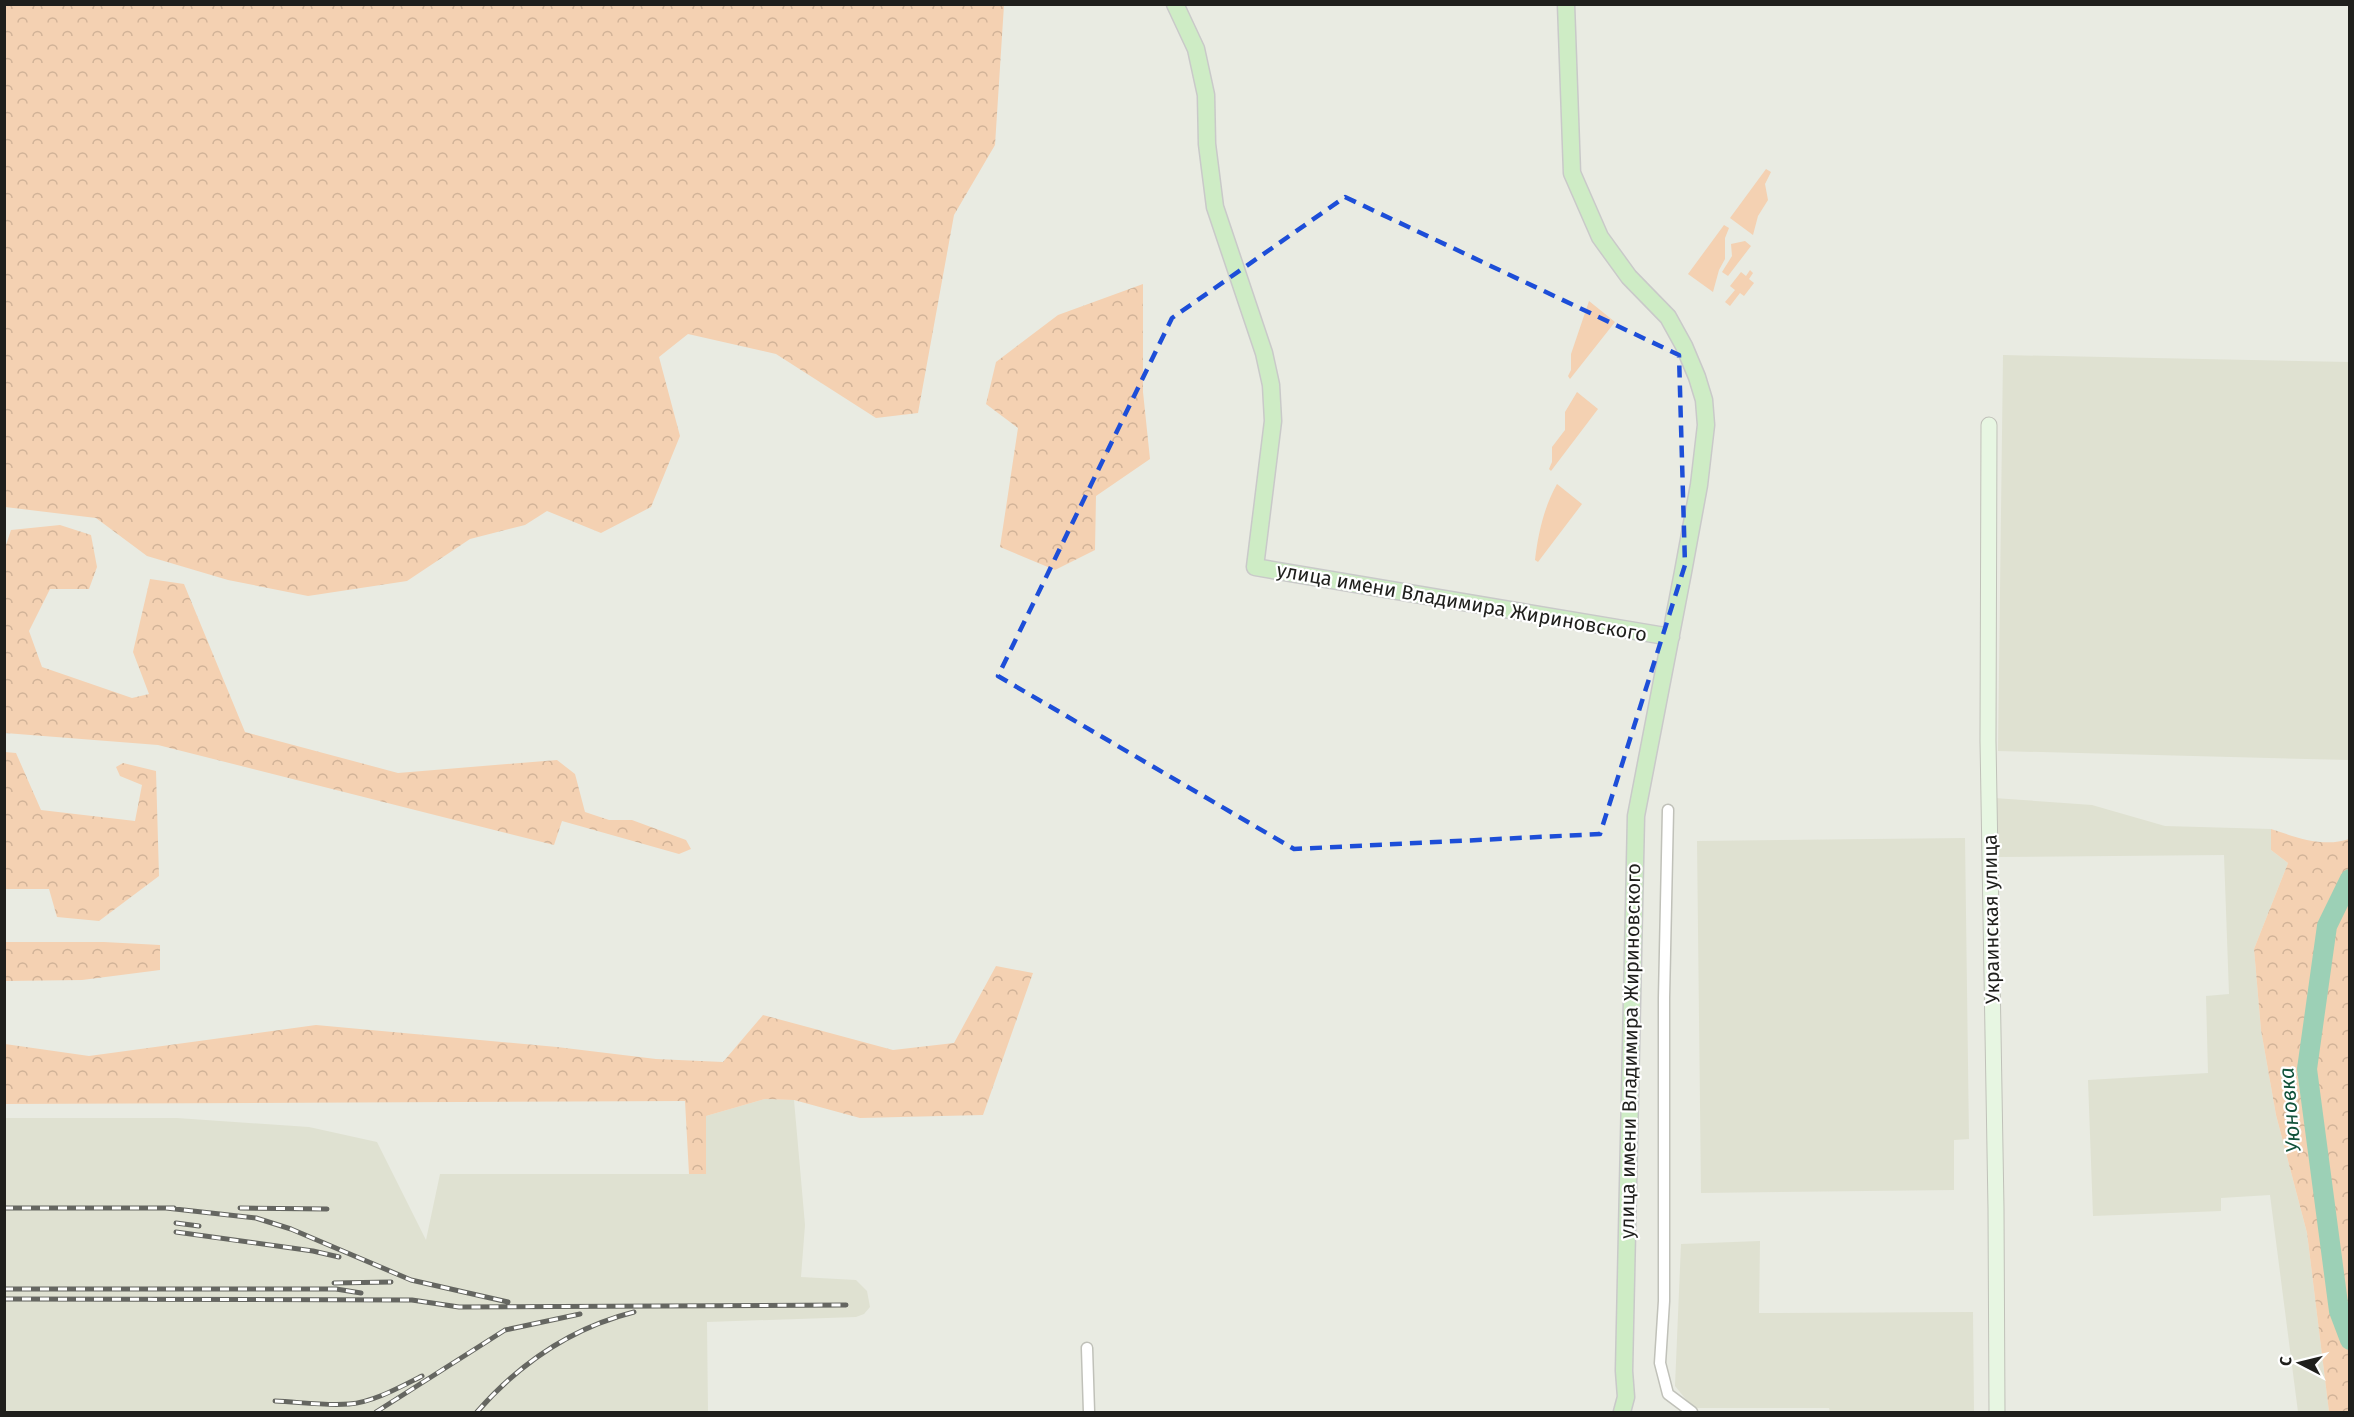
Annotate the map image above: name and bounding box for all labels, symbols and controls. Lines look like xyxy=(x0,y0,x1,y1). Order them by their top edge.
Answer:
street label: улица имени Владимира Жириновского xyxy=(1275,558,1649,646)
street label: Украинская улица xyxy=(1978,834,2004,1004)
street label: улица имени Владимира Жириновского xyxy=(1615,863,1645,1239)
water label: Уюновка xyxy=(2273,1066,2307,1154)
north arrow xyxy=(2270,1333,2330,1393)
text: С xyxy=(2276,1355,2296,1367)

